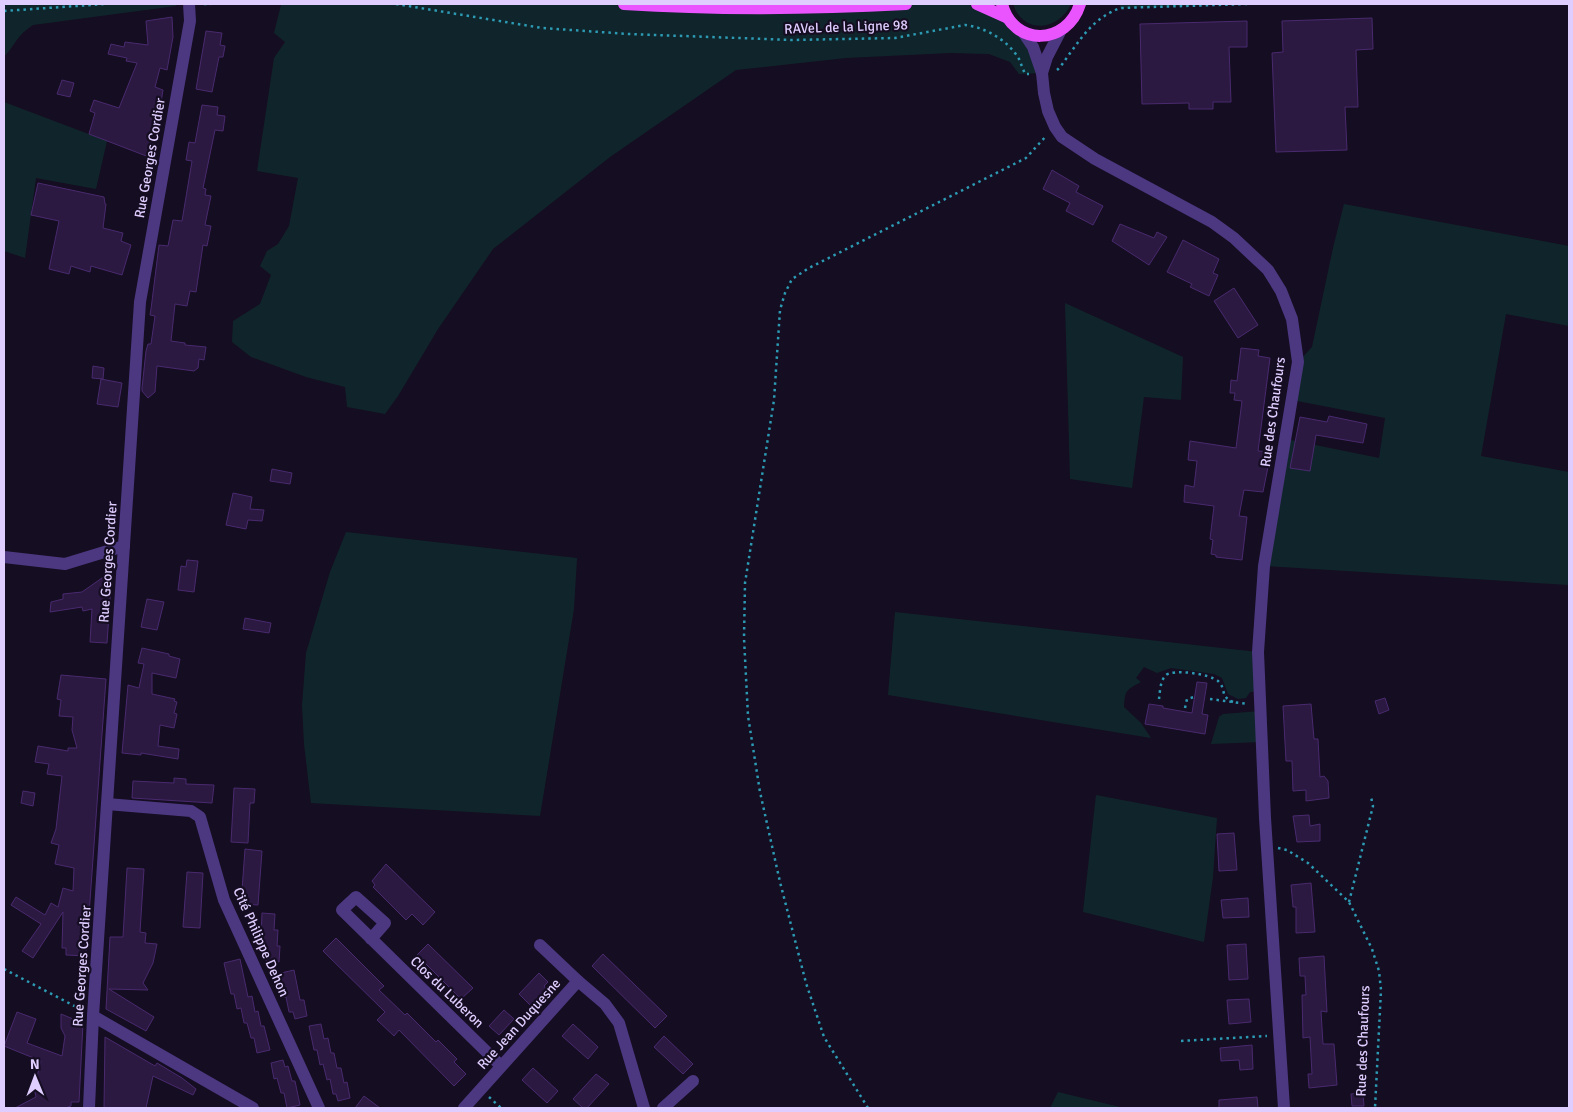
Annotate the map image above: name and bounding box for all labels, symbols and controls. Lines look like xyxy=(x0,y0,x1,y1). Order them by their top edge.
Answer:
street label: RAVeL de la Ligne 98 xyxy=(784,16,908,38)
street label: Rue Georges Cordier xyxy=(131,96,169,219)
street label: Rue des Chaufours xyxy=(1257,356,1289,468)
street label: Rue Georges Cordier xyxy=(95,500,121,623)
street label: Cité Philippe Dehon xyxy=(229,885,293,999)
street label: Rue Georges Cordier xyxy=(69,904,95,1027)
street label: Clos du Luberon xyxy=(407,953,487,1031)
street label: Rue Jean Duquesne xyxy=(474,975,564,1073)
street label: Rue des Chaufours xyxy=(1353,985,1373,1097)
north arrow xyxy=(10,1052,60,1102)
text: N xyxy=(30,1056,40,1073)

